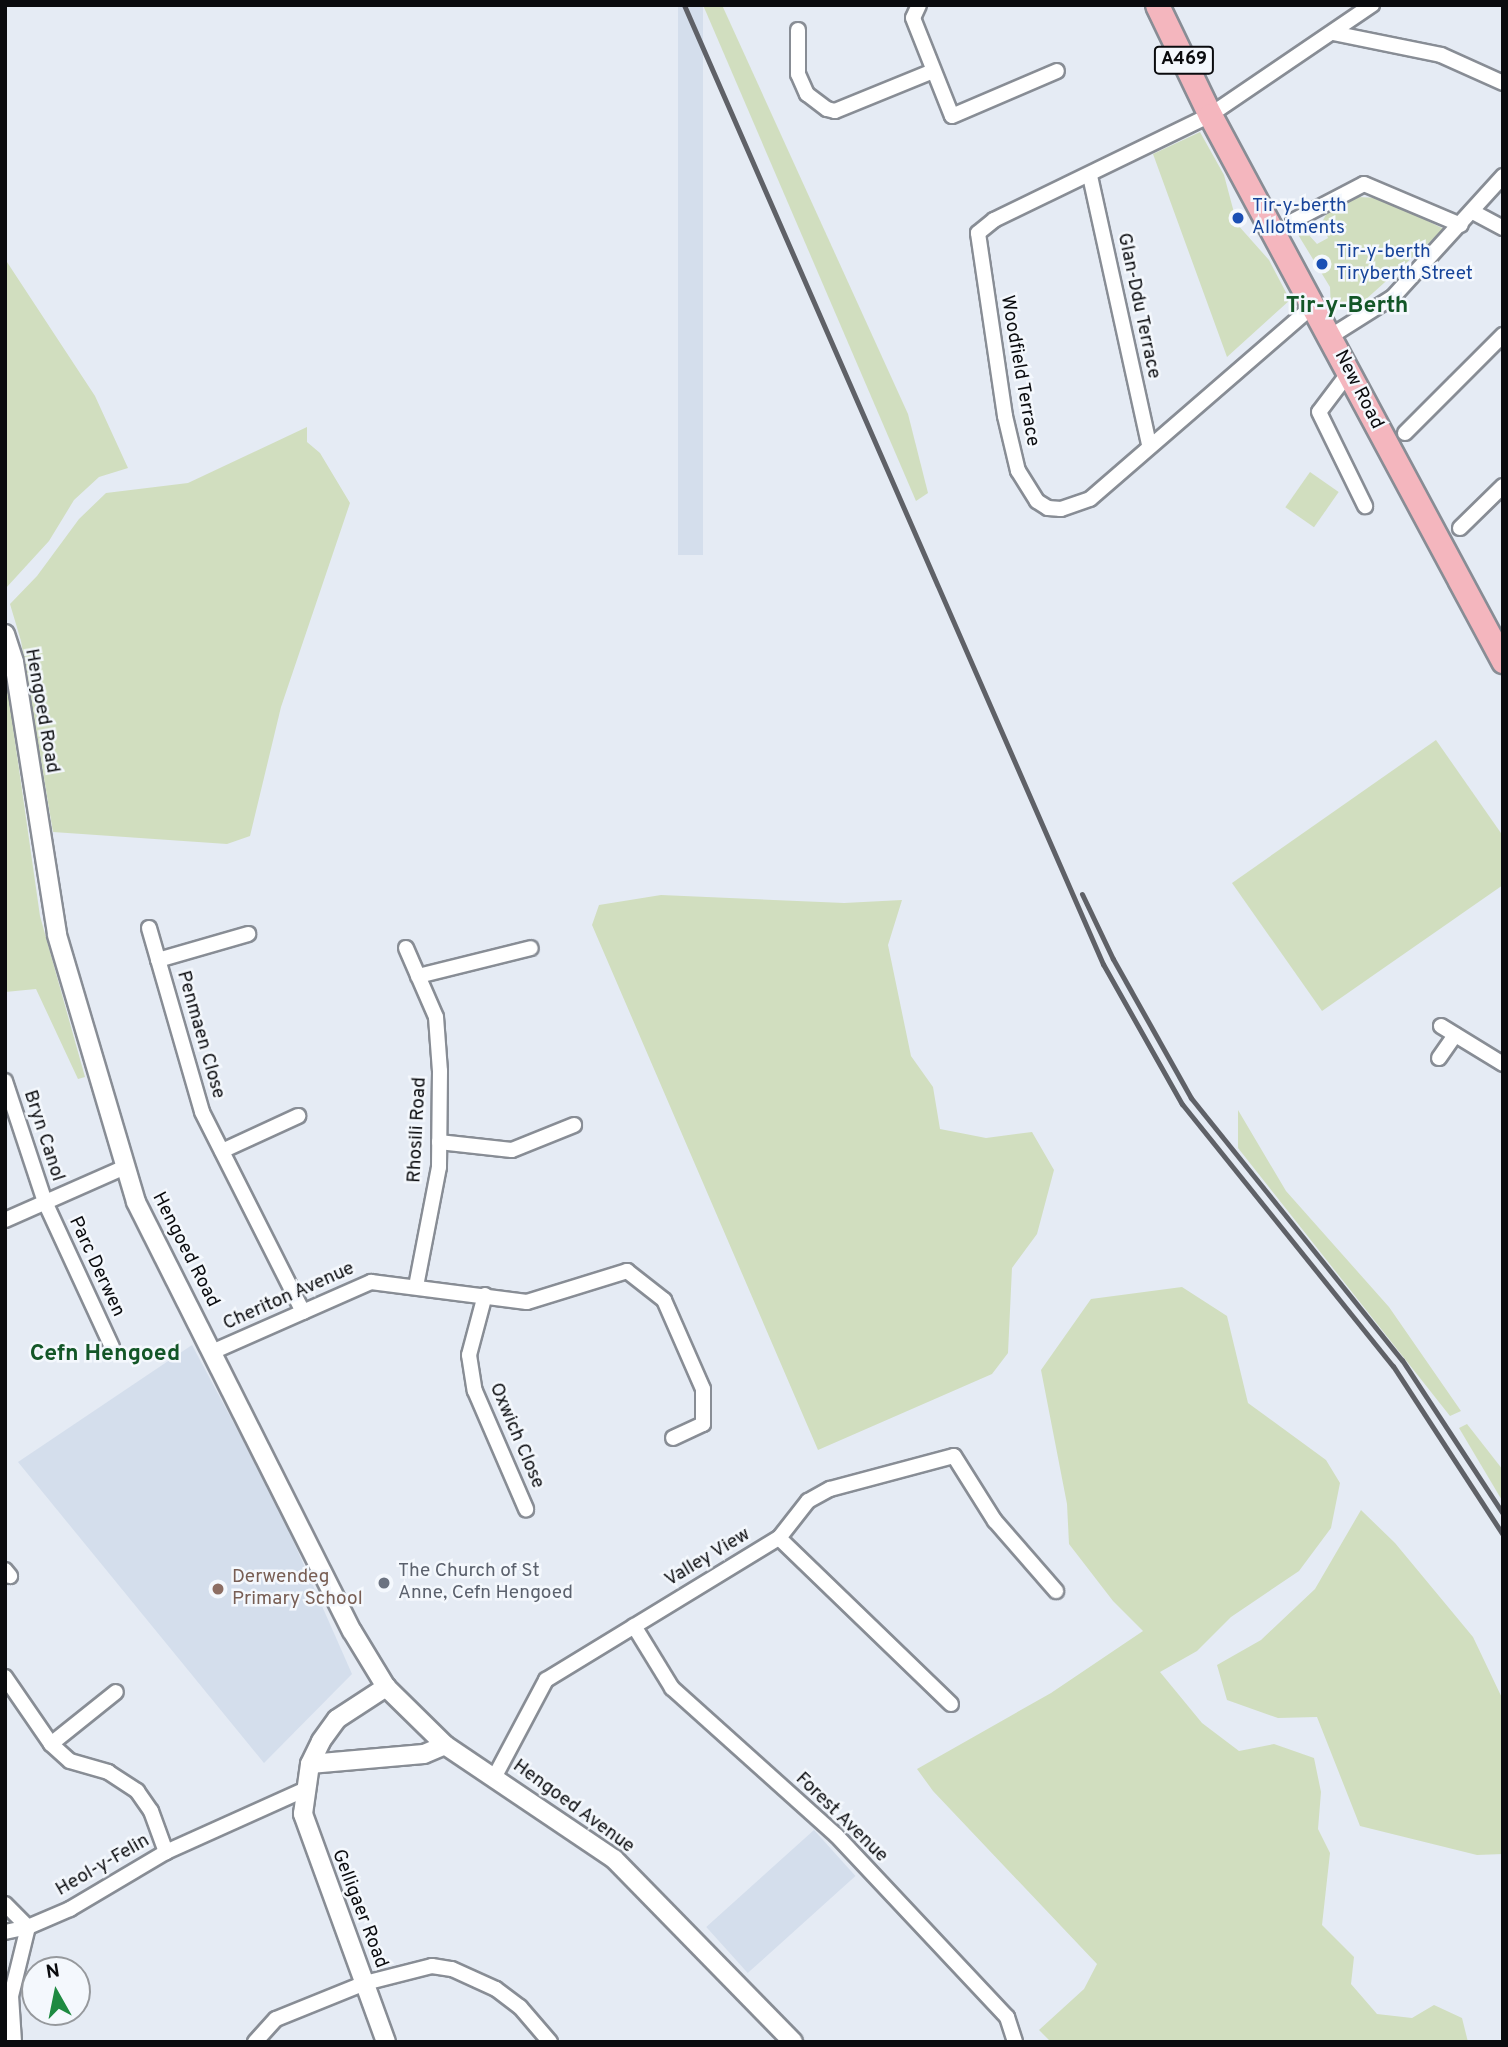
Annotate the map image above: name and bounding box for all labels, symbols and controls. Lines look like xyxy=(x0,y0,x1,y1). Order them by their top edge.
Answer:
road number: A469 xyxy=(1152,46,1216,74)
place label: Tir-y-berth Allotments xyxy=(1252,196,1347,240)
marker: Tir-y-berth Allotments xyxy=(1230,210,1246,226)
street label: Glan-Ddu Terrace xyxy=(1111,231,1165,381)
place label: Tir-y-berth Tiryberth Street xyxy=(1336,242,1473,286)
marker: Tir-y-berth Tiryberth Street xyxy=(1314,256,1330,272)
street label: Woodfield Terrace xyxy=(994,293,1044,449)
district label: Tir-y-Berth xyxy=(1286,293,1408,321)
street label: New Road xyxy=(1328,347,1388,433)
street label: Hengoed Road xyxy=(19,647,63,775)
street label: Penmaen Close xyxy=(171,968,229,1102)
street label: Rhosili Road xyxy=(404,1076,432,1184)
street label: Bryn Canol xyxy=(18,1088,68,1184)
street label: Hengoed Road xyxy=(146,1189,224,1311)
street label: Parc Derwen xyxy=(63,1213,129,1321)
street label: Cheriton Avenue xyxy=(220,1258,358,1336)
district label: Cefn Hengoed xyxy=(30,1341,180,1369)
street label: Oxwich Close xyxy=(484,1380,548,1492)
street label: Valley View xyxy=(661,1523,755,1593)
place label: The Church of St Anne, Cefn Hengoed xyxy=(398,1561,573,1605)
place label: Derwendeg Primary School xyxy=(232,1567,363,1611)
marker: The Church of St Anne, Cefn Hengoed xyxy=(376,1575,392,1591)
marker: Derwendeg Primary School xyxy=(210,1581,226,1597)
street label: Hengoed Avenue xyxy=(507,1755,639,1859)
street label: Forest Avenue xyxy=(790,1768,892,1868)
street label: Heol-y-Felin xyxy=(52,1830,154,1902)
street label: Gelligaer Road xyxy=(326,1846,392,1972)
north arrow xyxy=(21,1956,91,2026)
text: N xyxy=(44,1959,62,1985)

